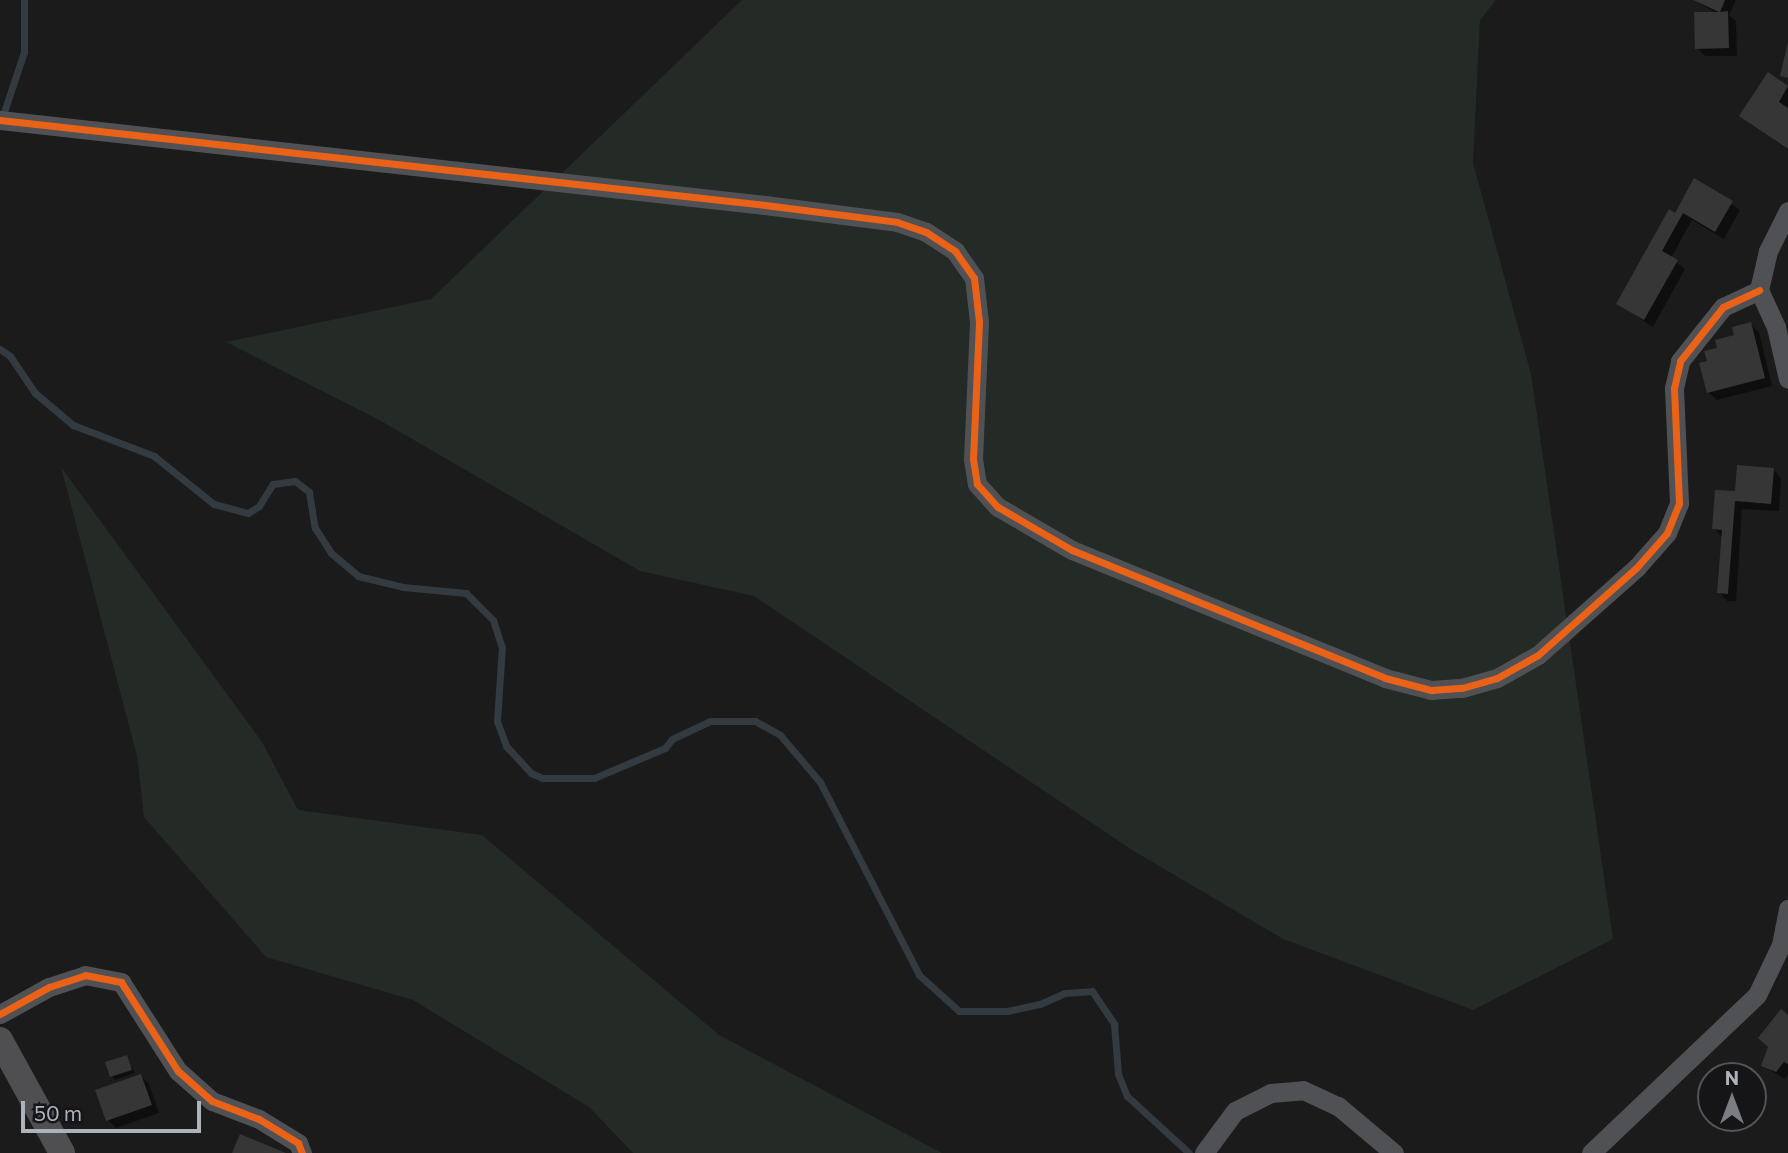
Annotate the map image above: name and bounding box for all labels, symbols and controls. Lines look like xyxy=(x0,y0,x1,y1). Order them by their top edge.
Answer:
north arrow xyxy=(1697,1062,1767,1132)
text: N xyxy=(1725,1066,1739,1089)
scale bar xyxy=(24,1086,205,1130)
text: 50 m xyxy=(34,1100,82,1125)

